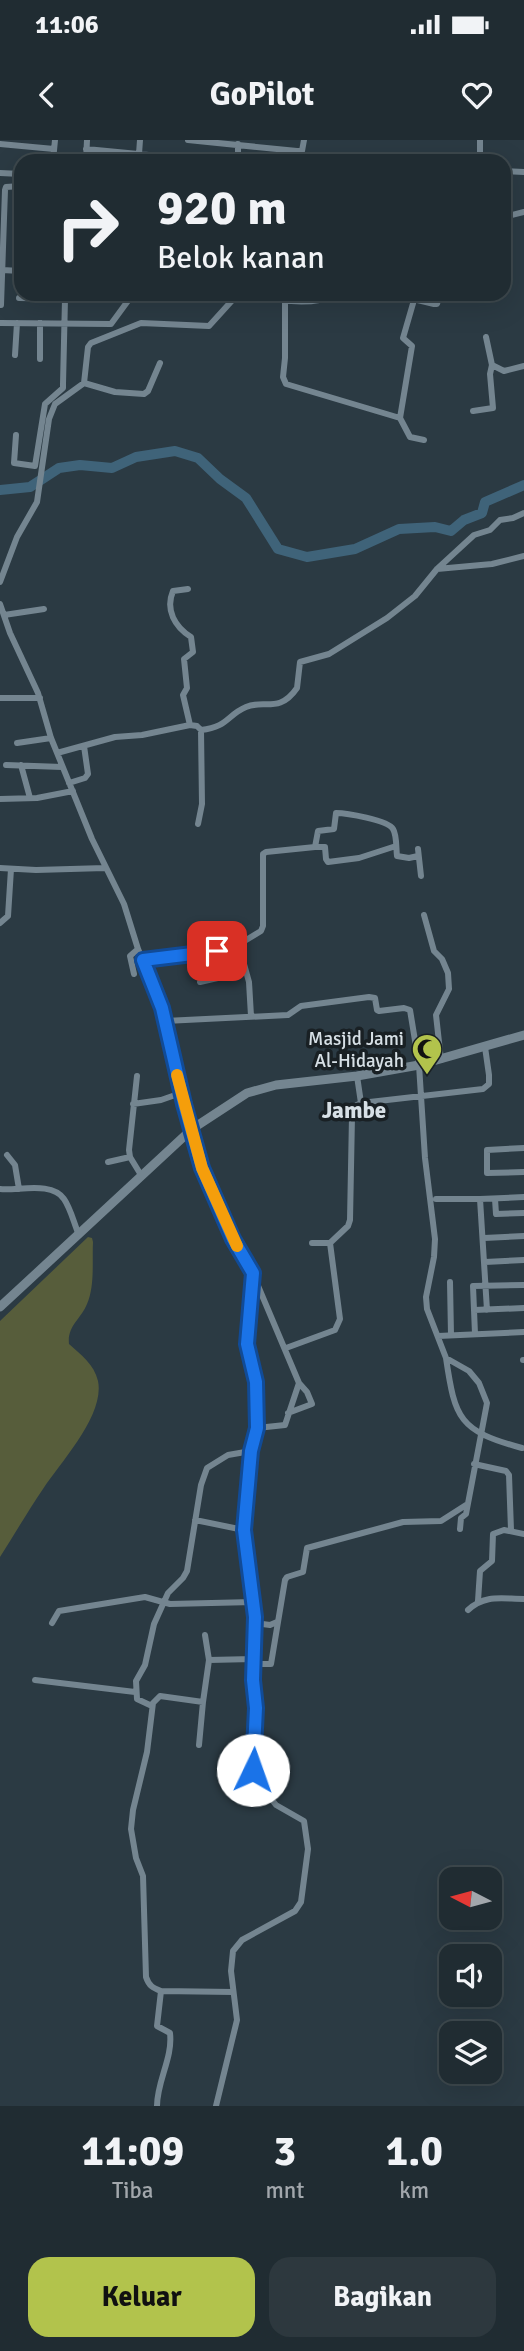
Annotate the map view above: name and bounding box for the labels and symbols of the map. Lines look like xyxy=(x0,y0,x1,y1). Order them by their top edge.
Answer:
pin xyxy=(187,921,247,981)
place label: Masjid Jami Al-Hidayah xyxy=(308,1027,404,1073)
mosque icon: Masjid Jami Al-Hidayah xyxy=(410,1032,444,1076)
district label: Jambe xyxy=(322,1096,386,1125)
position arrow xyxy=(216,1733,290,1807)
north arrow xyxy=(439,1867,502,1930)

